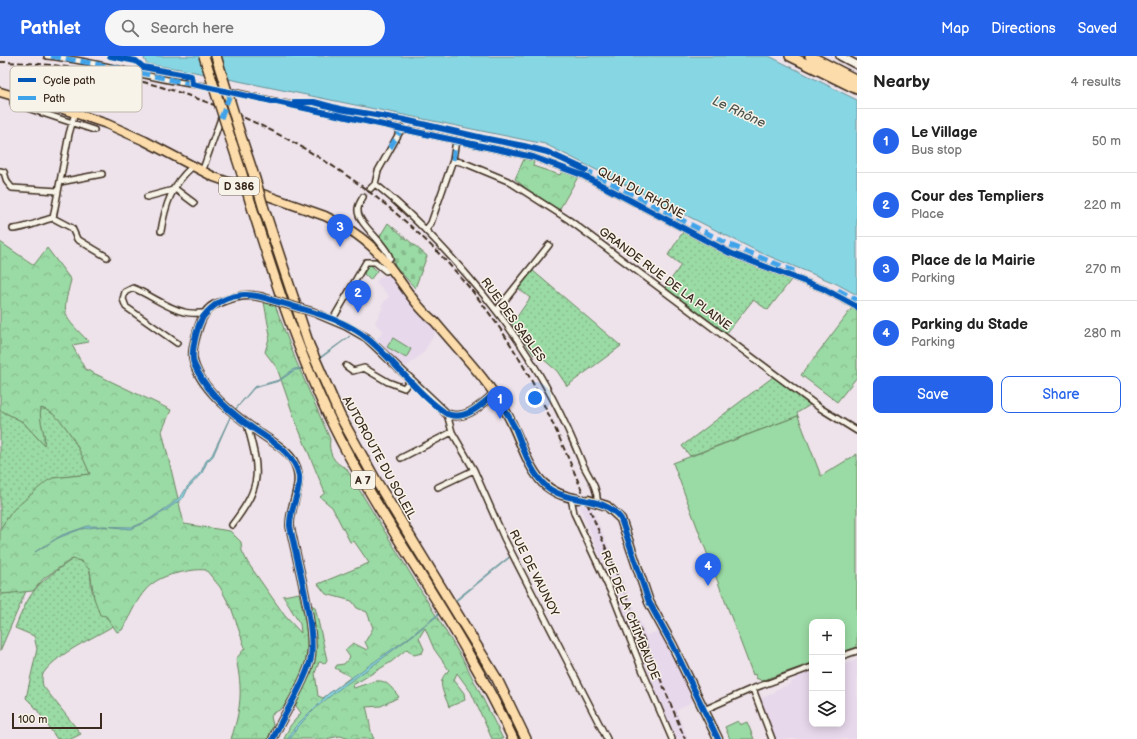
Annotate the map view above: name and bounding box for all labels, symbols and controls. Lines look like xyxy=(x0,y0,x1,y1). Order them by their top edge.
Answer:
search box xyxy=(105,10,385,46)
text: Pathlet xyxy=(20,17,81,40)
icon: search xyxy=(119,17,141,39)
text: Search here xyxy=(151,19,234,38)
text: Map xyxy=(941,20,969,37)
text: Directions xyxy=(991,20,1056,37)
text: Saved xyxy=(1078,20,1117,37)
legend xyxy=(10,66,142,112)
text: Nearby xyxy=(873,72,930,92)
text: Cycle path xyxy=(43,74,95,87)
text: 4 results xyxy=(1071,74,1121,90)
text: Path xyxy=(43,92,65,105)
water label: Le Rhône xyxy=(710,93,768,131)
text: Le Village xyxy=(911,123,977,142)
text: 1 xyxy=(883,133,889,149)
text: 50 m xyxy=(1092,133,1121,149)
text: Bus stop xyxy=(911,142,962,158)
street label: QUAI DU RHÔNE xyxy=(595,163,688,222)
road number: D 386 xyxy=(219,177,259,195)
text: Cour des Templiers xyxy=(911,187,1044,206)
text: 2 xyxy=(882,197,890,213)
text: 220 m xyxy=(1084,197,1121,213)
text: Place xyxy=(911,206,944,222)
pin: 3 xyxy=(327,214,353,247)
street label: GRANDE RUE DE LA PLAINE xyxy=(596,224,734,334)
text: Place de la Mairie xyxy=(911,251,1035,270)
text: 3 xyxy=(882,261,890,277)
text: 270 m xyxy=(1085,261,1121,277)
text: Parking xyxy=(911,270,955,286)
street label: RUE DES SABLES xyxy=(477,275,549,365)
pin: 2 xyxy=(345,280,371,313)
text: Parking du Stade xyxy=(911,315,1028,334)
text: 4 xyxy=(882,325,890,341)
text: 280 m xyxy=(1084,325,1121,341)
text: Parking xyxy=(911,334,955,350)
button: Save xyxy=(873,376,993,413)
button: Share xyxy=(1001,376,1121,413)
pin: 1 xyxy=(487,386,513,419)
your location xyxy=(525,388,545,408)
street label: AUTOROUTE DU SOLEIL xyxy=(339,394,419,522)
road number: A 7 xyxy=(351,471,375,489)
street label: RUE DE VAUNOY xyxy=(506,527,563,620)
street label: RUE DE LA CHIMBAUDE xyxy=(597,548,663,682)
pin: 4 xyxy=(695,553,721,586)
map controls xyxy=(809,619,845,727)
button: + xyxy=(809,619,845,655)
button: − xyxy=(809,655,845,691)
button: layers xyxy=(809,691,845,727)
scale bar xyxy=(12,711,102,730)
text: 100 m xyxy=(18,713,47,726)

